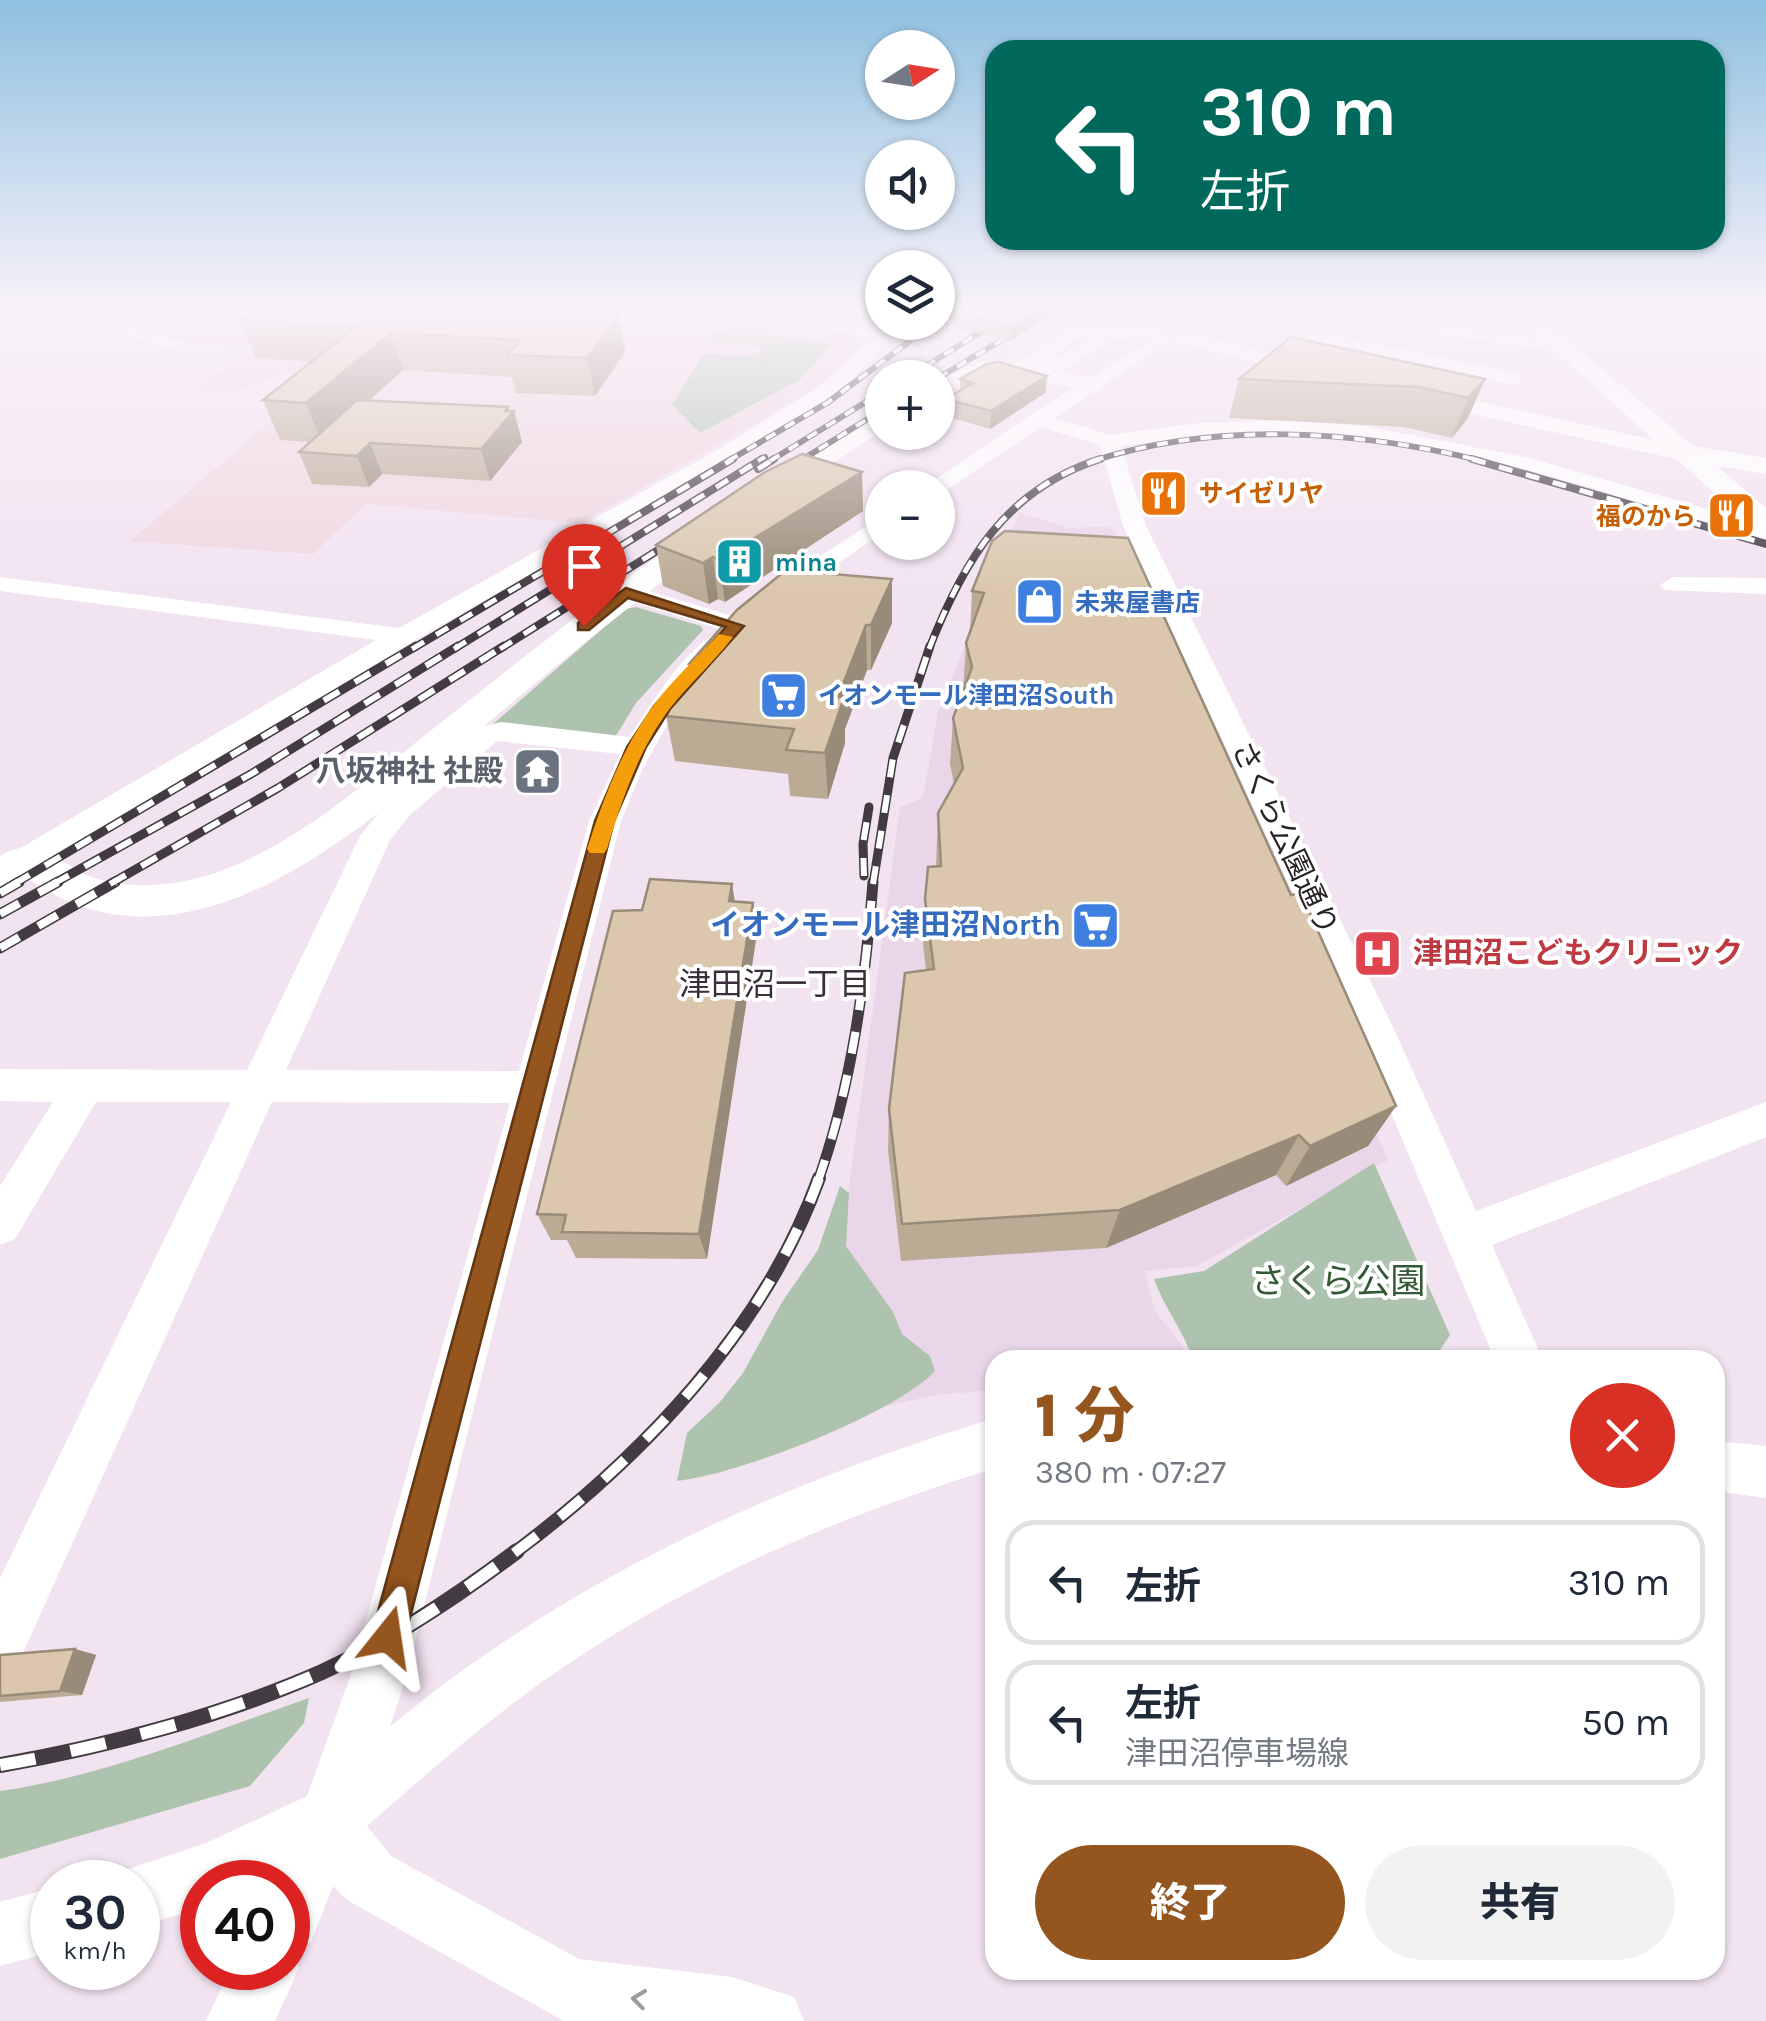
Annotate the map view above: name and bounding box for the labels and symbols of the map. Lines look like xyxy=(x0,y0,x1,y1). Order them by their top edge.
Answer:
north arrow xyxy=(865,30,955,120)
restaurant icon: サイゼリヤ xyxy=(1138,467,1190,519)
place label: サイゼリヤ xyxy=(1199,479,1324,508)
restaurant icon: 福のから xyxy=(1705,490,1757,542)
place label: 福のから xyxy=(1596,502,1696,531)
pin xyxy=(542,524,627,627)
building icon: mina xyxy=(714,536,766,588)
place label: mina xyxy=(775,548,837,577)
shop icon: 未来屋書店 xyxy=(1014,576,1066,628)
place label: 未来屋書店 xyxy=(1075,588,1200,617)
supermarket icon: イオンモール津田沼South xyxy=(757,669,809,721)
place label: イオンモール津田沼South xyxy=(818,681,1114,710)
street label: さくら公園通り xyxy=(1224,735,1346,941)
temple icon: 八坂神社 社殿 xyxy=(512,745,564,797)
place label: 八坂神社 社殿 xyxy=(315,753,503,789)
supermarket icon: イオンモール津田沼North xyxy=(1070,899,1122,951)
place label: イオンモール津田沼North xyxy=(710,907,1061,943)
hospital icon: 津田沼こどもクリニック xyxy=(1352,927,1404,979)
place label: 津田沼こどもクリニック xyxy=(1413,935,1743,971)
district label: 津田沼一丁目 xyxy=(679,966,871,1003)
park label: さくら公園 xyxy=(1250,1261,1426,1302)
position arrow xyxy=(336,1585,440,1689)
speed limit sign: 40 xyxy=(180,1860,310,1990)
one-way arrow xyxy=(631,1989,647,2010)

